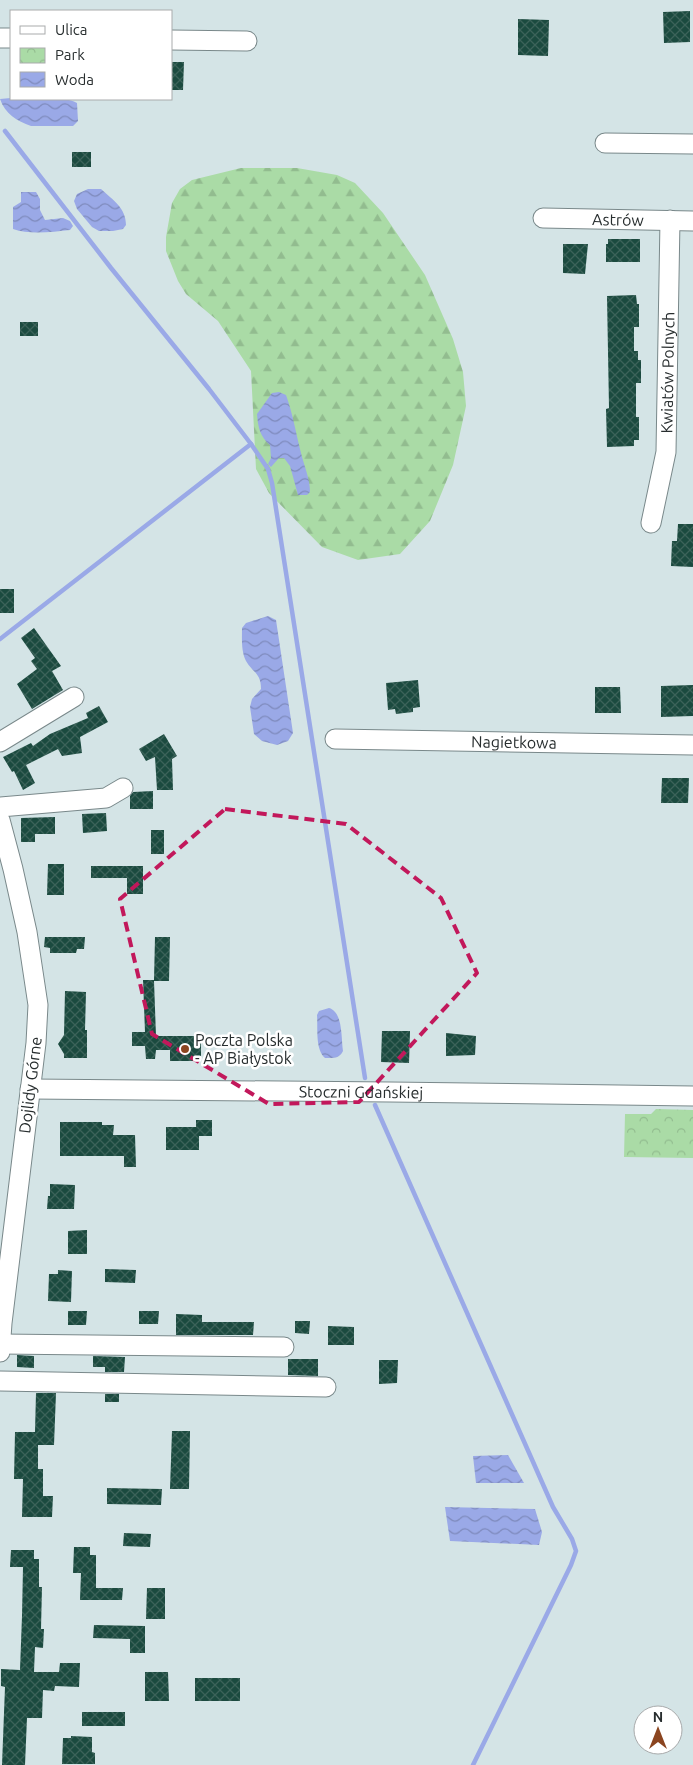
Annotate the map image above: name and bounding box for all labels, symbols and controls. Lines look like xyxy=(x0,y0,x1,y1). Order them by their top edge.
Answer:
legend xyxy=(10,10,172,100)
text: Ulica xyxy=(55,21,87,38)
text: Park xyxy=(55,46,85,63)
text: Woda xyxy=(55,71,94,88)
street label: Astrów xyxy=(592,210,645,229)
street label: Kwiatów Polnych xyxy=(657,312,677,434)
street label: Nagietkowa xyxy=(471,732,557,752)
place label: Poczta Polska - AP Białystok xyxy=(195,1031,293,1067)
street label: Dojlidy Górne xyxy=(15,1036,45,1134)
marker: Poczta Polska - AP Białystok xyxy=(179,1043,191,1055)
street label: Stoczni Gdańskiej xyxy=(299,1082,423,1101)
north arrow xyxy=(633,1705,683,1755)
text: N xyxy=(653,1709,663,1725)

